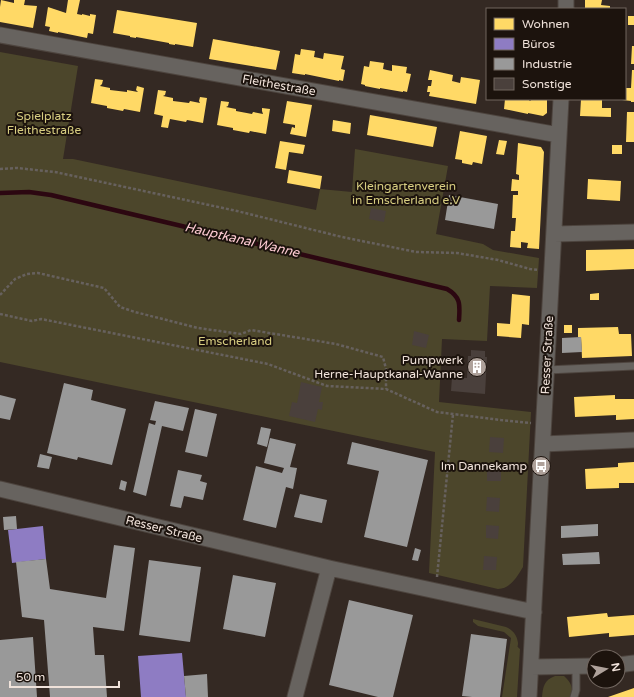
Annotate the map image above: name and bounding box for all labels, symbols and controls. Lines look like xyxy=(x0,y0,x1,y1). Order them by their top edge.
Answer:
legend xyxy=(486,8,626,100)
text: Wohnen xyxy=(522,17,570,31)
text: Büros xyxy=(522,37,555,51)
text: Industrie xyxy=(522,57,572,71)
street label: Fleithestraße xyxy=(241,72,317,98)
text: Sonstige xyxy=(522,77,572,91)
park label: Spielplatz Fleithestraße xyxy=(7,109,81,137)
park label: Kleingartenverein in Emscherland e.V xyxy=(352,179,461,207)
water label: Hauptkanal Wanne xyxy=(183,219,302,261)
street label: Resser Straße xyxy=(538,315,556,395)
park label: Emscherland xyxy=(198,334,272,348)
place label: Pumpwerk Herne-Hauptkanal-Wanne xyxy=(314,353,463,381)
building icon: Pumpwerk Herne-Hauptkanal-Wanne xyxy=(466,356,488,378)
bus stop icon: Im Dannekamp xyxy=(530,455,552,477)
place label: Im Dannekamp xyxy=(441,459,527,473)
street label: Resser Straße xyxy=(124,513,204,545)
north arrow xyxy=(586,649,626,689)
text: N xyxy=(608,662,623,673)
scale bar xyxy=(10,663,119,689)
text: 50 m xyxy=(16,670,45,684)

